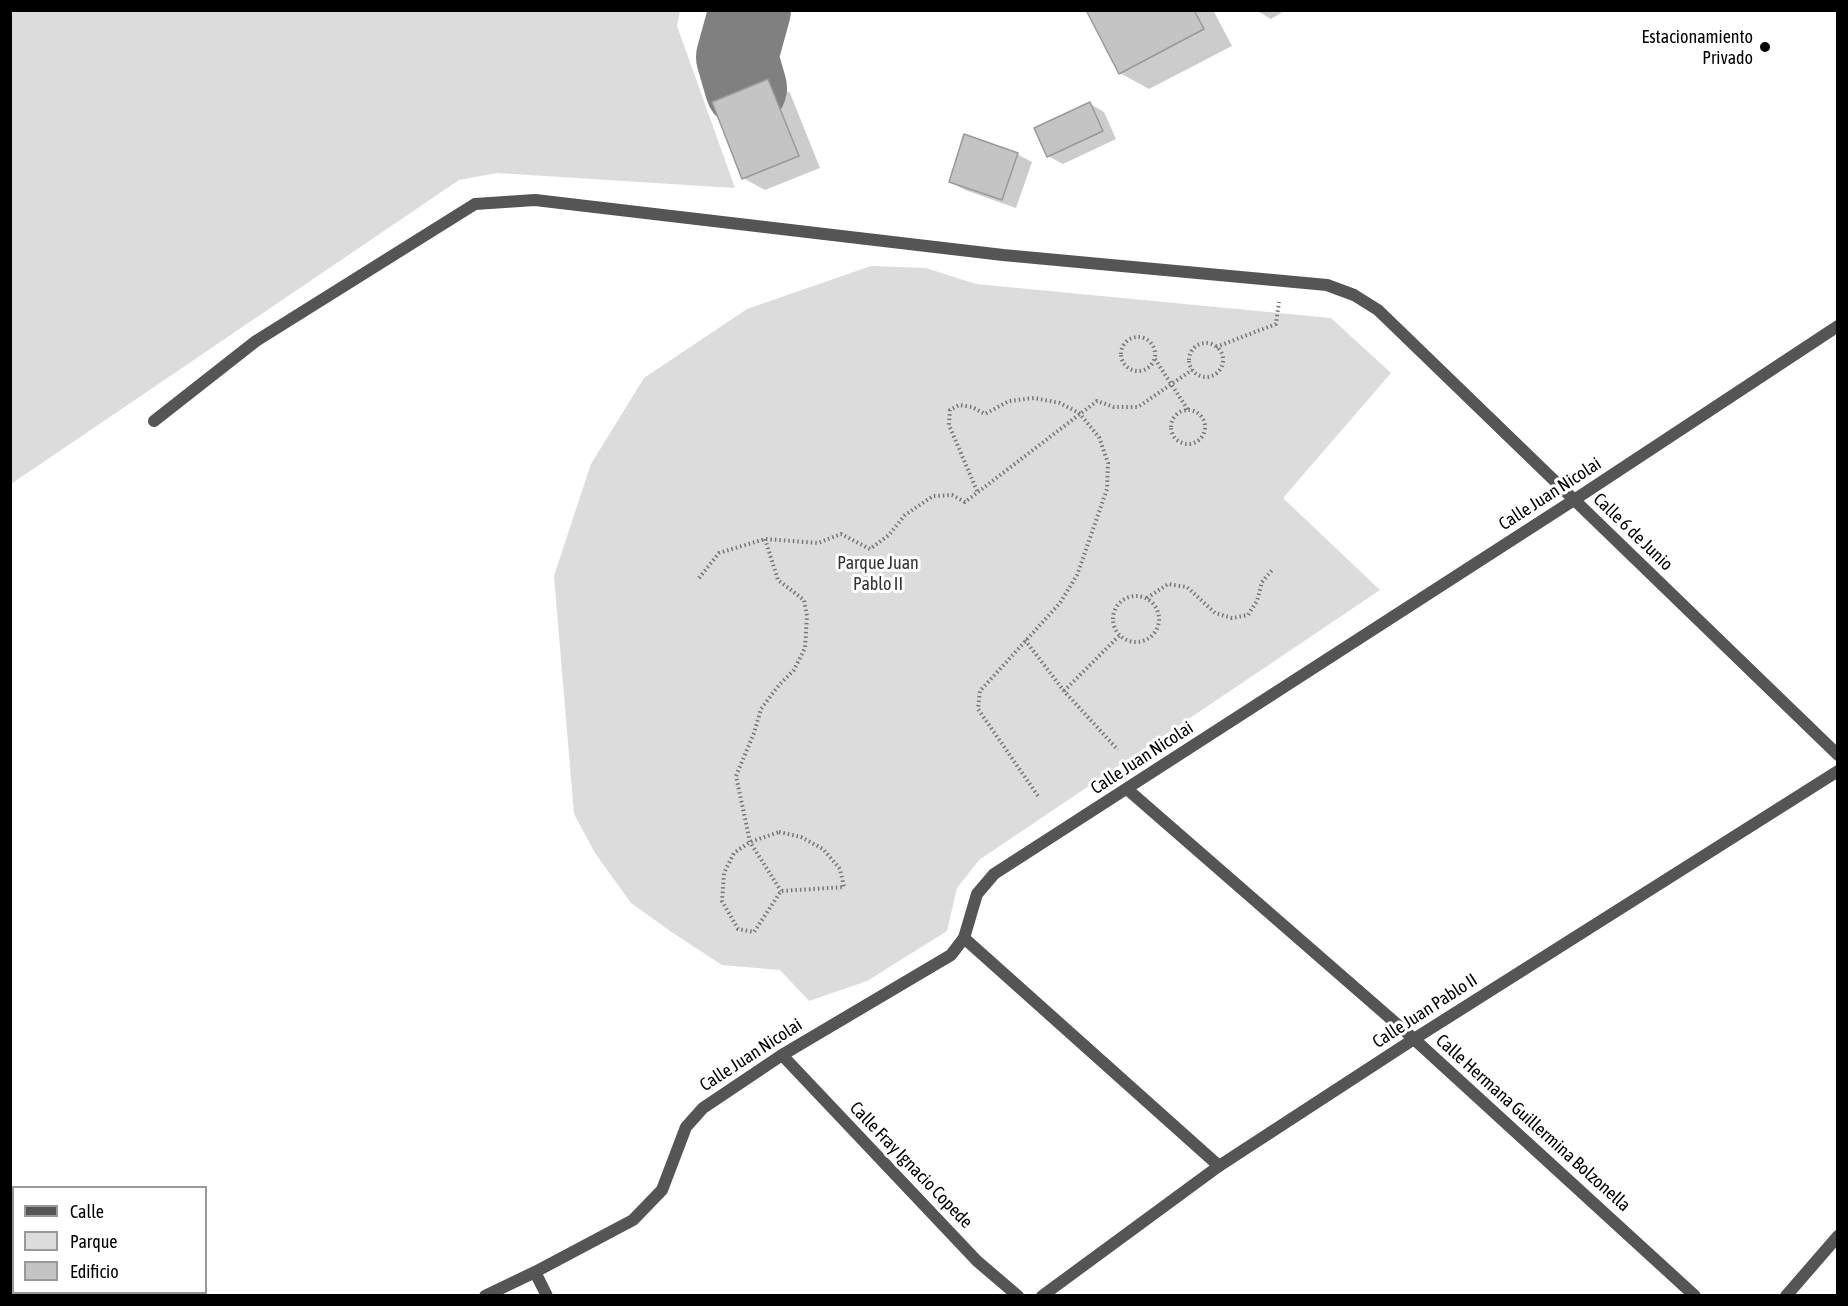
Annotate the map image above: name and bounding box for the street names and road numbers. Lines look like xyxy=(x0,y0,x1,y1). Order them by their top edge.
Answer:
street label: Calle Juan Nicolai xyxy=(1495,453,1605,535)
street label: Calle 6 de Junio xyxy=(1589,489,1677,575)
street label: Calle Juan Nicolai xyxy=(1087,717,1197,799)
street label: Calle Juan Pablo II xyxy=(1369,969,1481,1053)
street label: Calle Juan Nicolai xyxy=(696,1014,806,1096)
street label: Calle Hermana Guillermina Bolzonella xyxy=(1431,1030,1635,1216)
street label: Calle Fray Ignacio Copede xyxy=(845,1097,977,1233)

